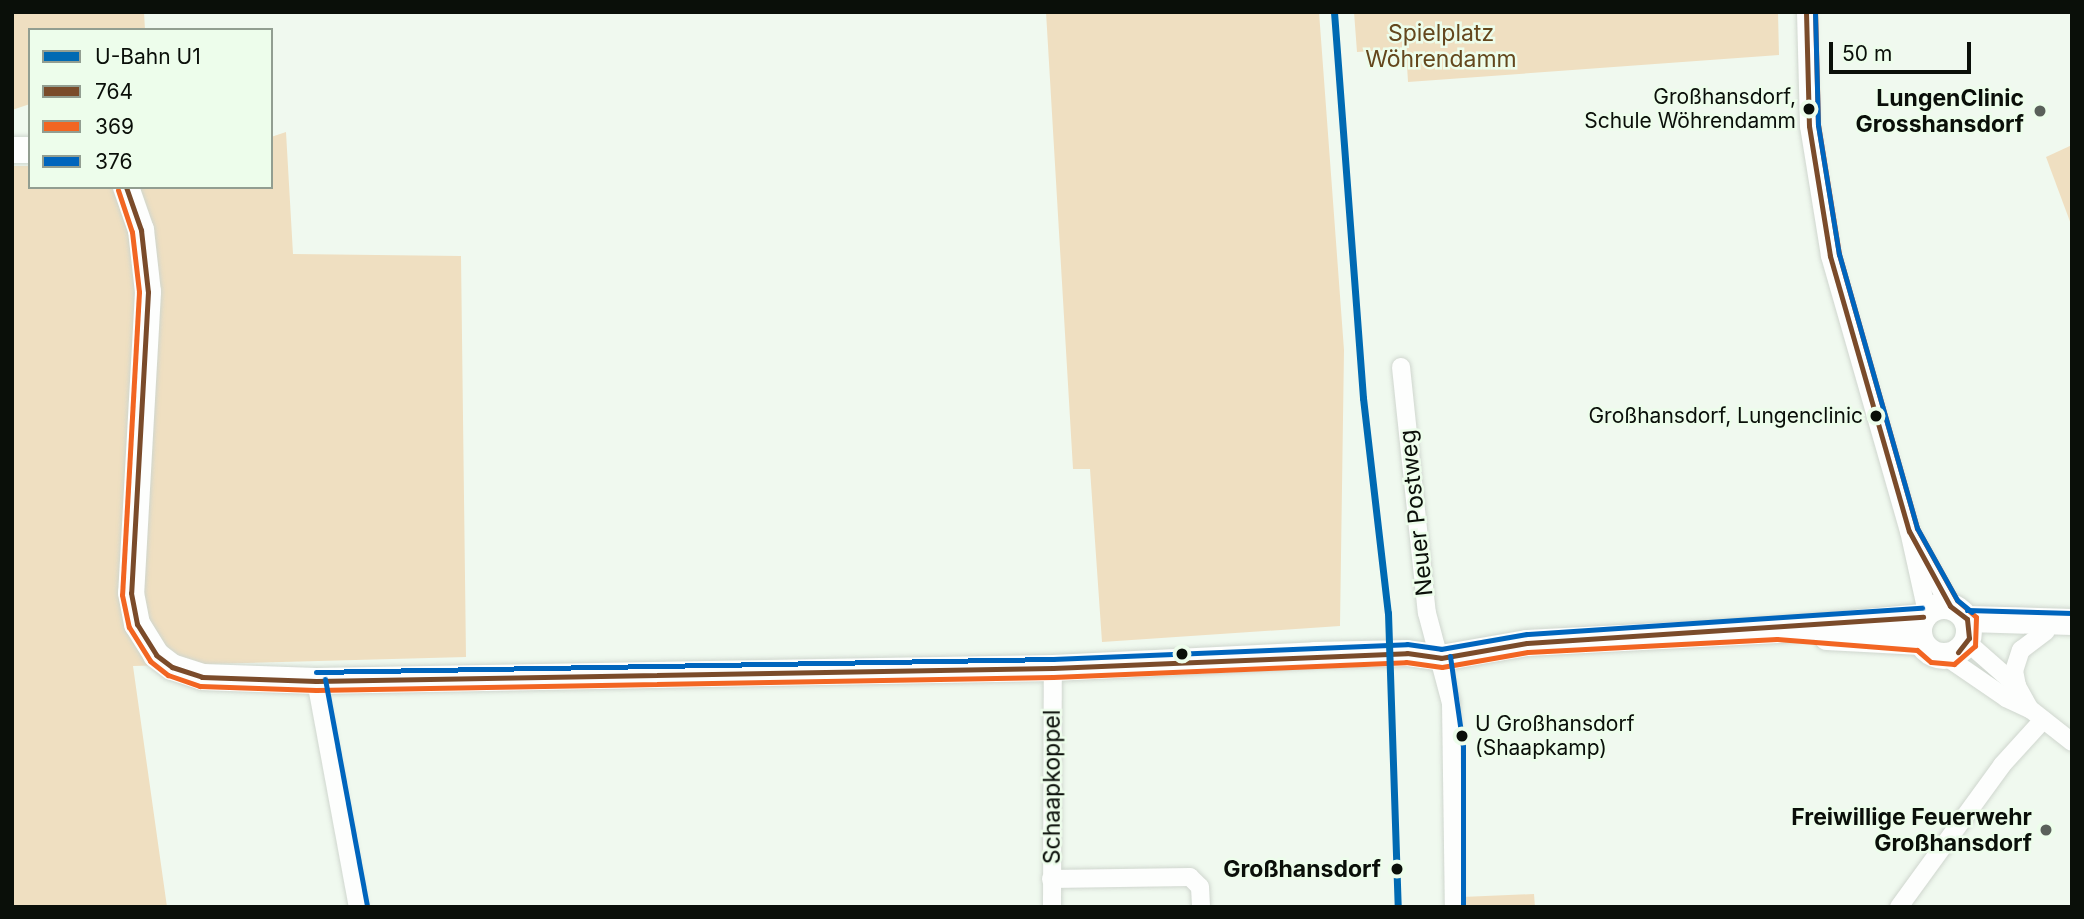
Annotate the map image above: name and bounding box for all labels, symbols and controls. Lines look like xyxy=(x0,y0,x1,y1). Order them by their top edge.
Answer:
park label: Spielplatz Wöhrendamm xyxy=(1365,19,1517,73)
legend xyxy=(28,28,273,189)
scale bar xyxy=(1832,28,1974,72)
text: 50 m xyxy=(1842,41,1892,66)
text: U-Bahn U1 xyxy=(95,44,201,69)
text: 764 xyxy=(95,79,133,104)
place label: Großhansdorf, Schule Wöhrendamm xyxy=(1584,84,1796,134)
place label: LungenClinic Grosshansdorf xyxy=(1856,84,2024,138)
marker: LungenClinic Grosshansdorf xyxy=(2030,101,2050,121)
marker: Großhansdorf, Schule Wöhrendamm xyxy=(1802,102,1816,116)
text: 369 xyxy=(95,114,134,139)
text: 376 xyxy=(95,149,133,174)
place label: Großhansdorf, Lungenclinic xyxy=(1588,403,1863,429)
marker: Großhansdorf, Lungenclinic xyxy=(1869,409,1883,423)
street label: Neuer Postweg xyxy=(1394,428,1438,598)
unlabelled marker xyxy=(1175,647,1189,661)
street label: Schaapkoppel xyxy=(1038,710,1066,864)
place label: U Großhansdorf (Shaapkamp) xyxy=(1475,711,1634,761)
marker: U Großhansdorf (Shaapkamp) xyxy=(1455,729,1469,743)
place label: Freiwillige Feuerwehr Großhansdorf xyxy=(1791,803,2032,857)
marker: Freiwillige Feuerwehr Großhansdorf xyxy=(2038,822,2054,838)
place label: Großhansdorf xyxy=(1223,855,1381,883)
marker: Großhansdorf xyxy=(1387,859,1407,879)

